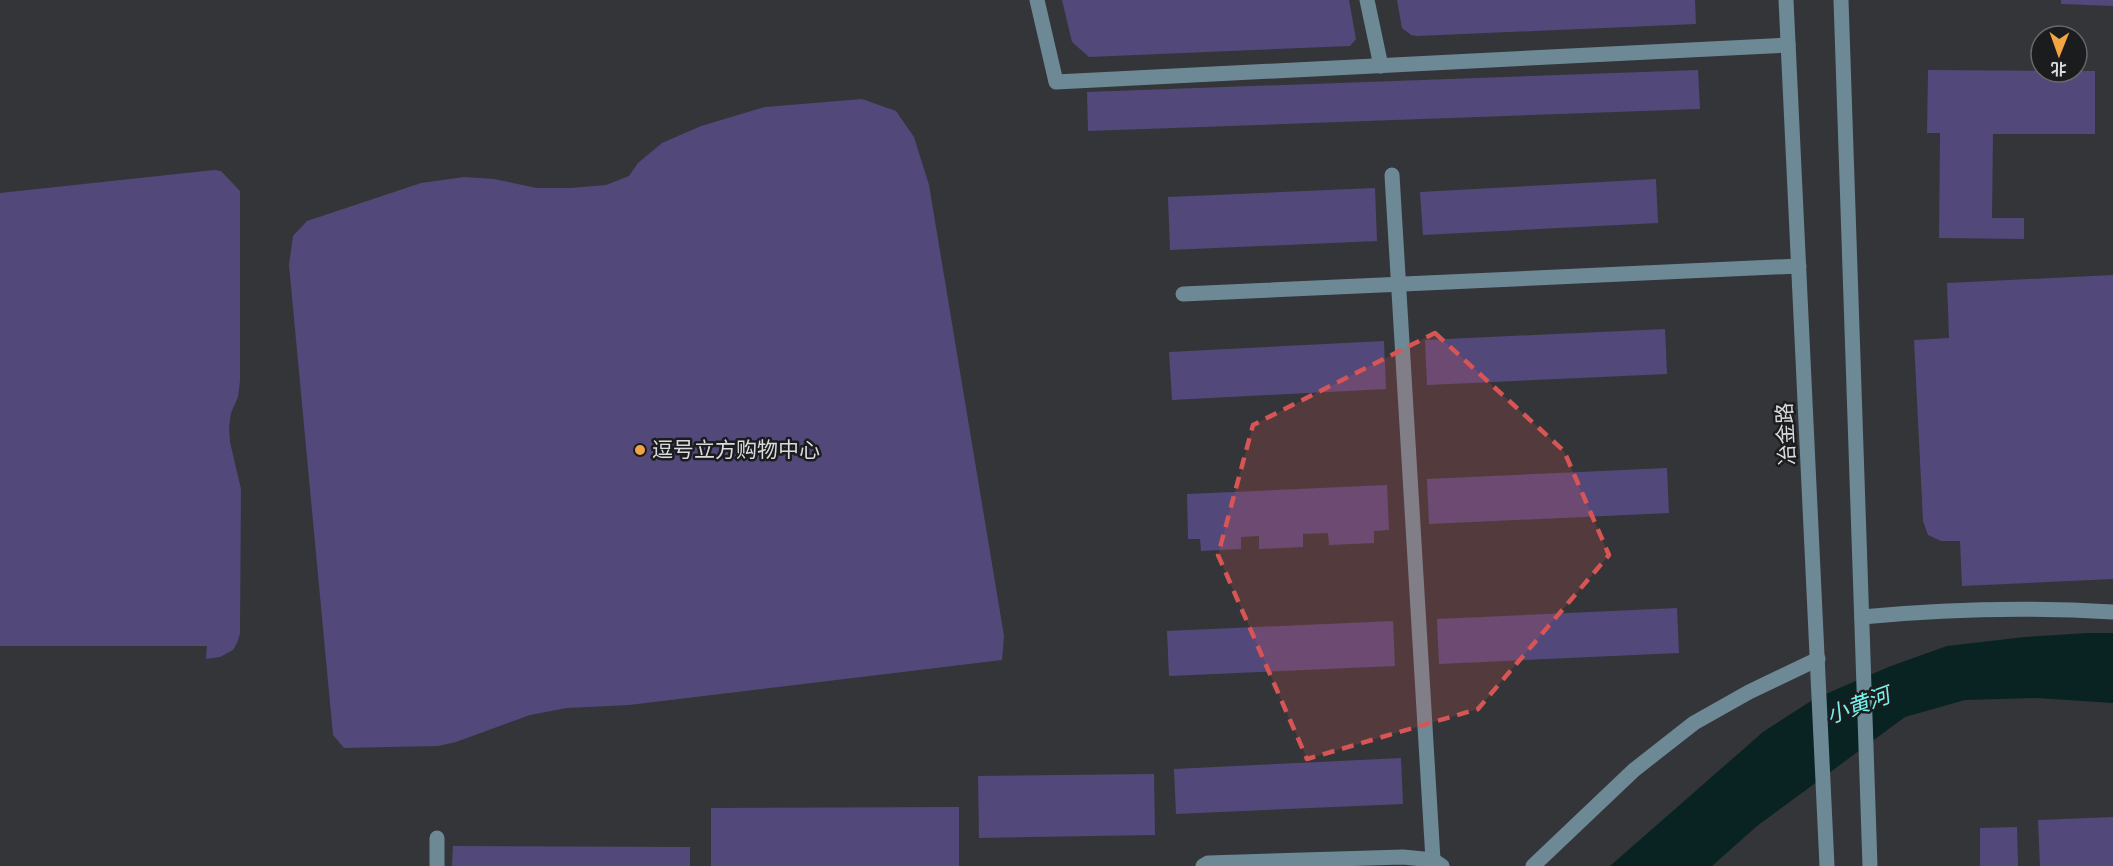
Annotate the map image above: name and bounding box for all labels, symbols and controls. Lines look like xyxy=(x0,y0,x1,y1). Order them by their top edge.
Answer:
north arrow xyxy=(2029,24,2089,84)
text: 北 xyxy=(2051,59,2067,79)
street label: 冶金路 xyxy=(1770,402,1800,466)
place label: 逗号立方购物中心 xyxy=(652,436,820,462)
marker: 逗号立方购物中心 xyxy=(633,443,647,457)
water label: 小黄河 xyxy=(1822,679,1898,729)

